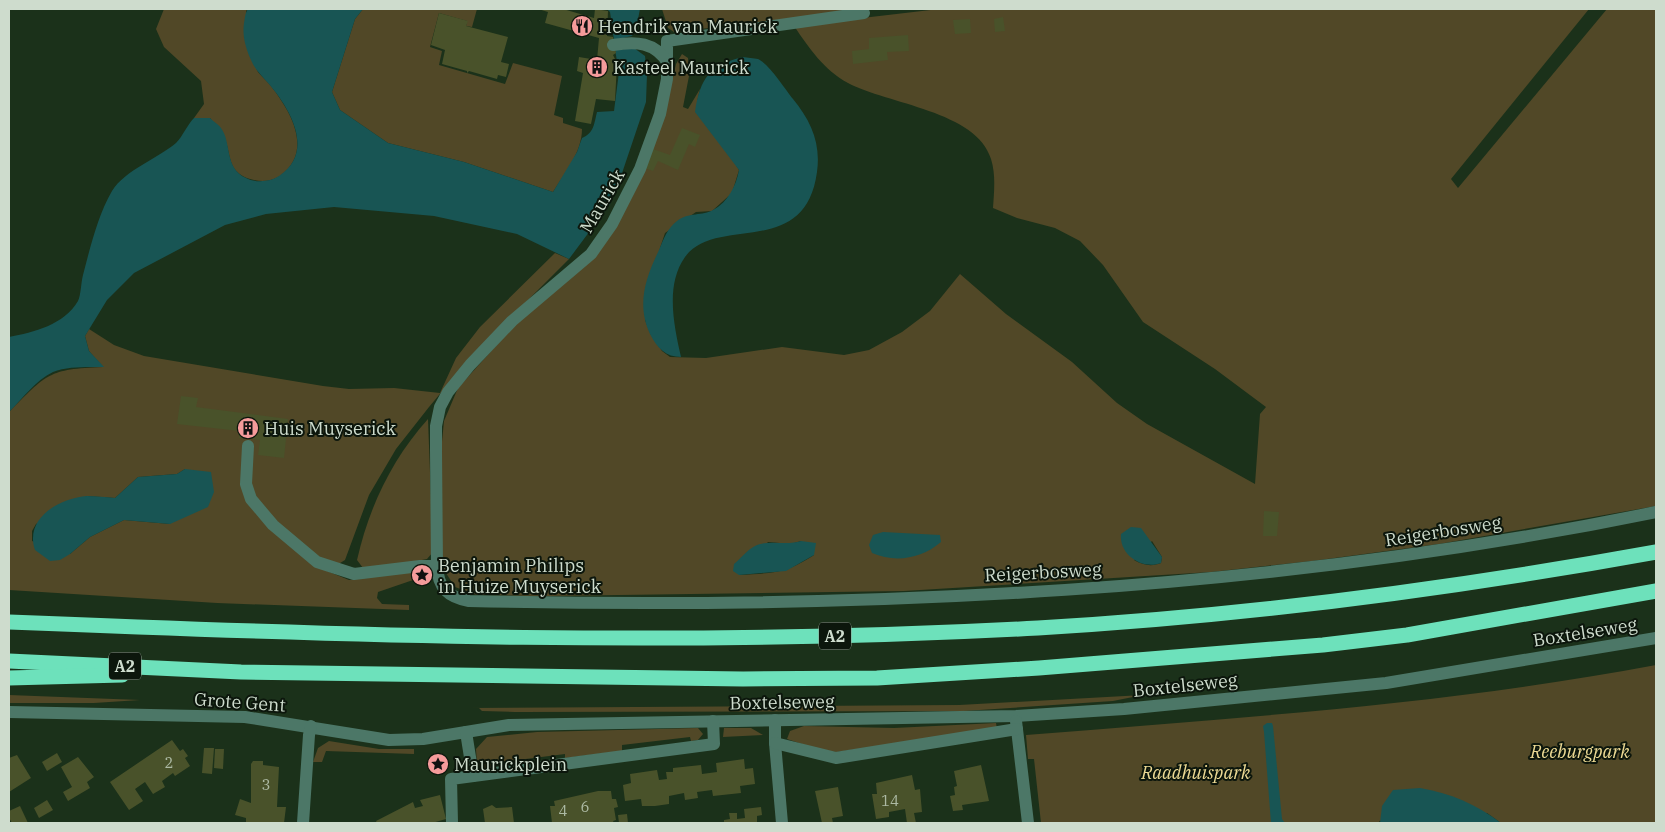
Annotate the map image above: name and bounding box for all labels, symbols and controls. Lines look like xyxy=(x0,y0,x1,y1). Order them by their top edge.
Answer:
restaurant icon: Hendrik van Maurick xyxy=(570,14,594,38)
place label: Hendrik van Maurick xyxy=(598,15,778,38)
building icon: Kasteel Maurick xyxy=(585,55,609,79)
place label: Kasteel Maurick xyxy=(613,56,750,79)
street label: Maurick xyxy=(575,165,630,237)
building icon: Huis Muyserick xyxy=(236,416,260,440)
place label: Huis Muyserick xyxy=(264,417,397,440)
street label: Reigerbosweg xyxy=(1383,510,1503,552)
place label: Benjamin Philips in Huize Muyserick xyxy=(438,554,602,598)
street label: Reigerbosweg xyxy=(984,557,1102,587)
place icon: Benjamin Philips in Huize Muyserick xyxy=(410,563,434,587)
street label: Boxtelseweg xyxy=(1531,612,1639,652)
road number: A2 xyxy=(819,622,851,650)
road number: A2 xyxy=(109,652,141,679)
street label: Boxtelseweg xyxy=(1132,668,1239,702)
street label: Grote Gent xyxy=(193,687,287,717)
street label: Boxtelseweg xyxy=(729,690,835,714)
park label: Reeburgpark xyxy=(1529,740,1630,763)
place icon: Maurickplein xyxy=(426,752,450,776)
house number: 2 xyxy=(164,753,174,772)
place label: Maurickplein xyxy=(454,753,567,776)
park label: Raadhuispark xyxy=(1140,761,1251,784)
house number: 3 xyxy=(261,775,271,794)
house number: 14 xyxy=(881,791,899,810)
house number: 6 xyxy=(580,797,590,816)
house number: 4 xyxy=(558,801,568,820)

